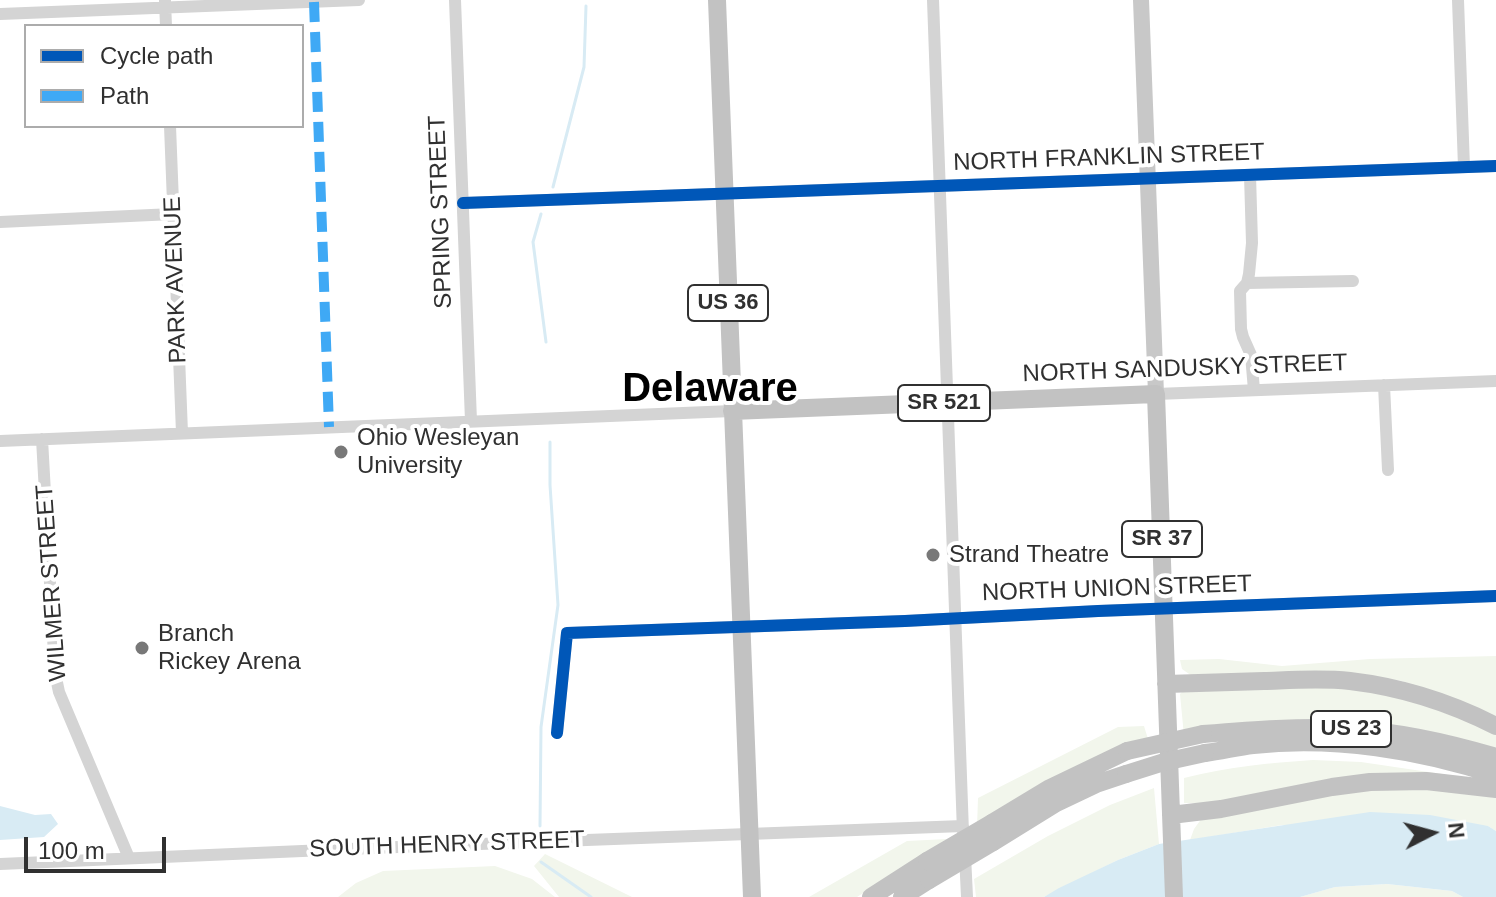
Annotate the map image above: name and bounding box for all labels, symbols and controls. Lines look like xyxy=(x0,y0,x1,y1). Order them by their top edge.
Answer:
legend xyxy=(24,24,304,128)
text: Cycle path xyxy=(100,42,213,69)
text: Path xyxy=(100,82,149,109)
street label: SPRING STREET xyxy=(423,115,459,309)
street label: NORTH FRANKLIN STREET xyxy=(953,138,1265,178)
street label: PARK AVENUE xyxy=(159,196,193,364)
road number: US 36 xyxy=(688,285,768,321)
street label: NORTH SANDUSKY STREET xyxy=(1022,349,1348,389)
district label: Delaware xyxy=(622,366,798,414)
road number: SR 521 xyxy=(898,385,990,421)
place label: Ohio Wesleyan University xyxy=(357,424,519,480)
marker: Ohio Wesleyan University xyxy=(332,443,350,461)
street label: WILMER STREET xyxy=(31,484,73,682)
road number: SR 37 xyxy=(1122,521,1202,557)
place label: Strand Theatre xyxy=(949,541,1109,569)
marker: Strand Theatre xyxy=(924,546,942,564)
street label: NORTH UNION STREET xyxy=(981,570,1253,608)
place label: Branch Rickey Arena xyxy=(158,620,301,676)
marker: Branch Rickey Arena xyxy=(133,639,151,657)
road number: US 23 xyxy=(1311,711,1391,747)
north arrow xyxy=(1392,793,1472,873)
scale bar xyxy=(28,821,170,871)
text: N xyxy=(1443,821,1470,840)
street label: SOUTH HENRY STREET xyxy=(309,826,585,864)
text: 100 m xyxy=(38,837,105,864)

